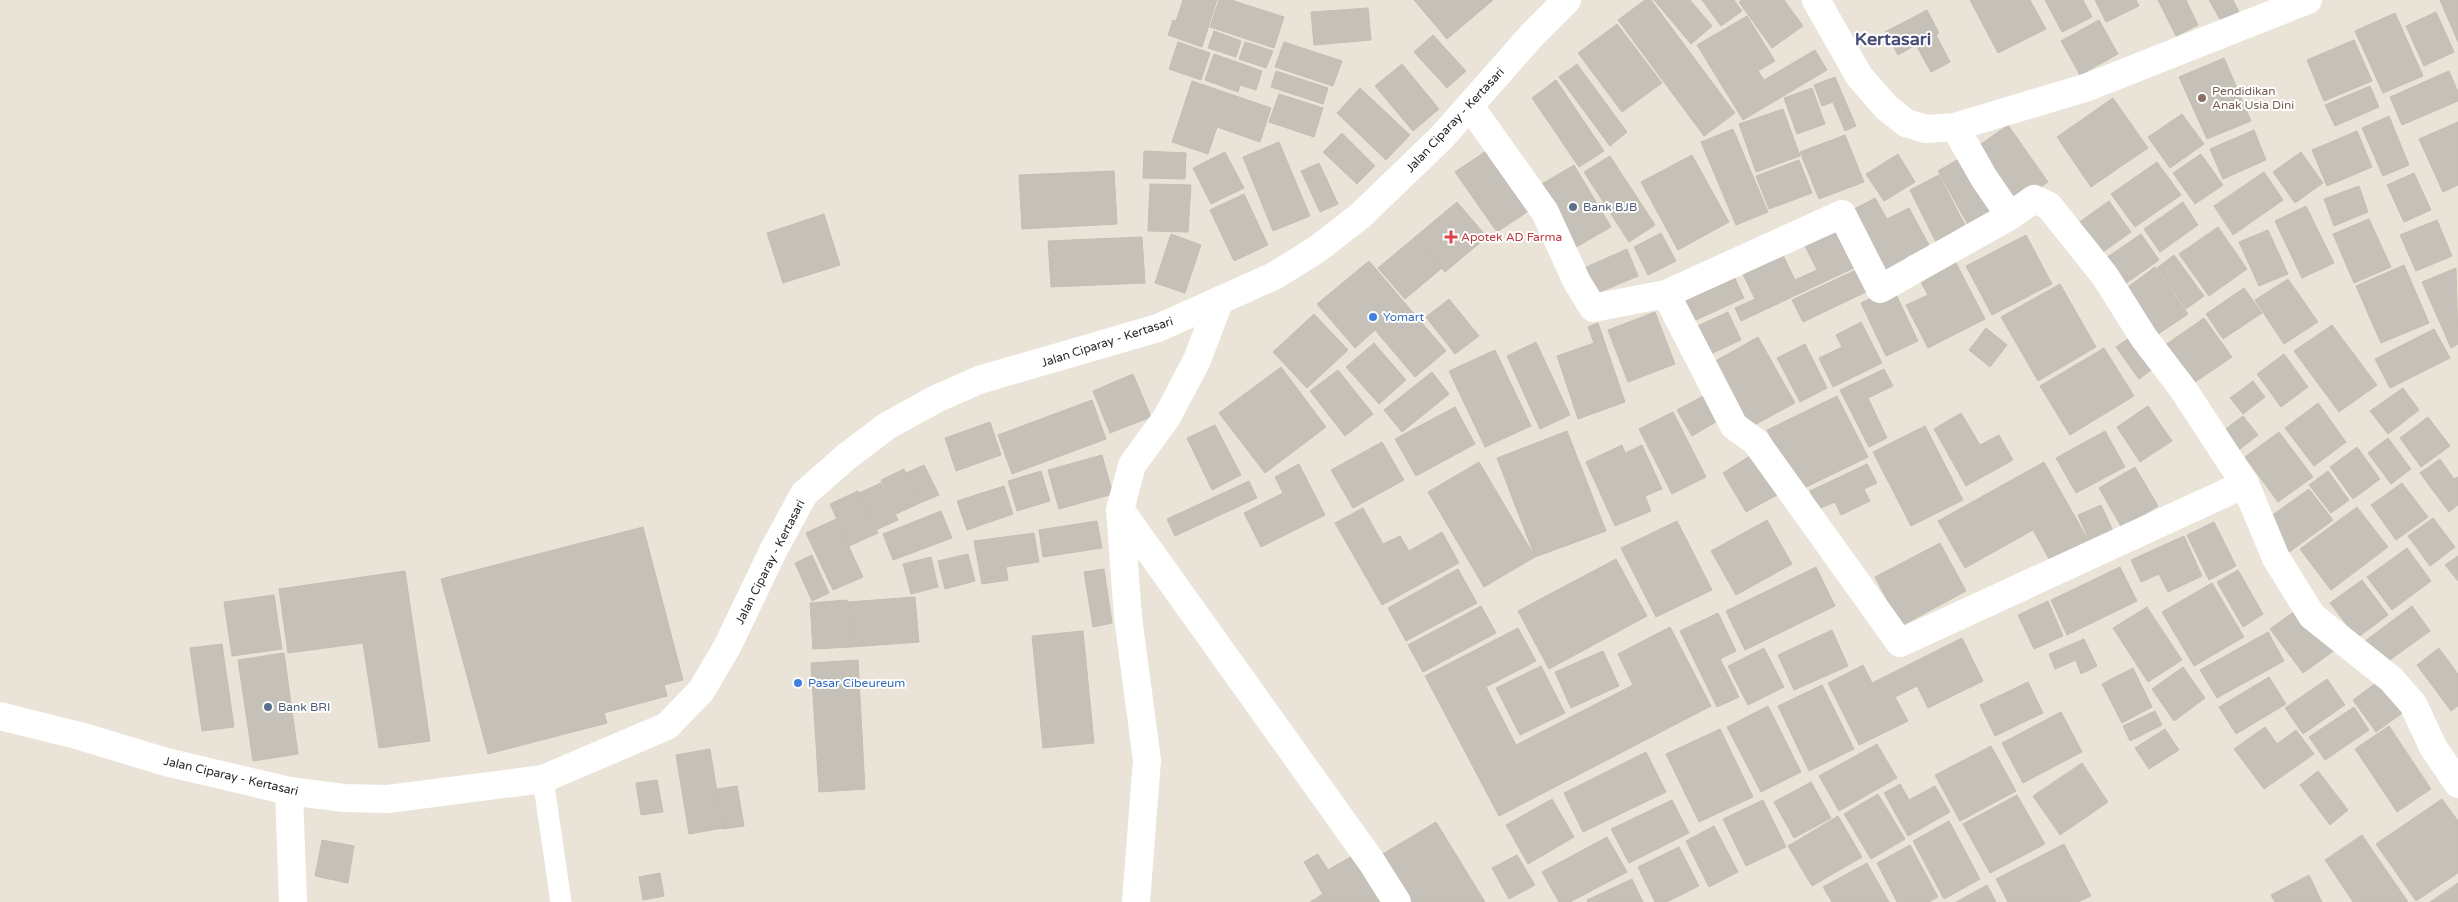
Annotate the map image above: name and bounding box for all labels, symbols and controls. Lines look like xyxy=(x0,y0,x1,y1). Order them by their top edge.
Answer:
district label: Kertasari xyxy=(1855,28,1931,50)
street label: Jalan Ciparay - Kertasari xyxy=(1403,65,1507,175)
place label: Pendidikan Anak Usia Dini xyxy=(2212,84,2294,112)
marker: Pendidikan Anak Usia Dini xyxy=(2196,92,2208,104)
place label: Bank BJB xyxy=(1583,200,1637,214)
marker: Bank BJB xyxy=(1567,201,1579,213)
place label: Apotek AD Farma xyxy=(1461,230,1562,244)
marker: Apotek AD Farma xyxy=(1445,231,1457,243)
place label: Yomart xyxy=(1383,310,1424,324)
marker: Yomart xyxy=(1367,311,1379,323)
street label: Jalan Ciparay - Kertasari xyxy=(1039,314,1175,370)
street label: Jalan Ciparay - Kertasari xyxy=(732,497,808,627)
place label: Pasar Cibeureum xyxy=(808,676,905,690)
marker: Pasar Cibeureum xyxy=(792,677,804,689)
place label: Bank BRI xyxy=(278,700,330,714)
marker: Bank BRI xyxy=(262,701,274,713)
street label: Jalan Ciparay - Kertasari xyxy=(162,754,300,798)

